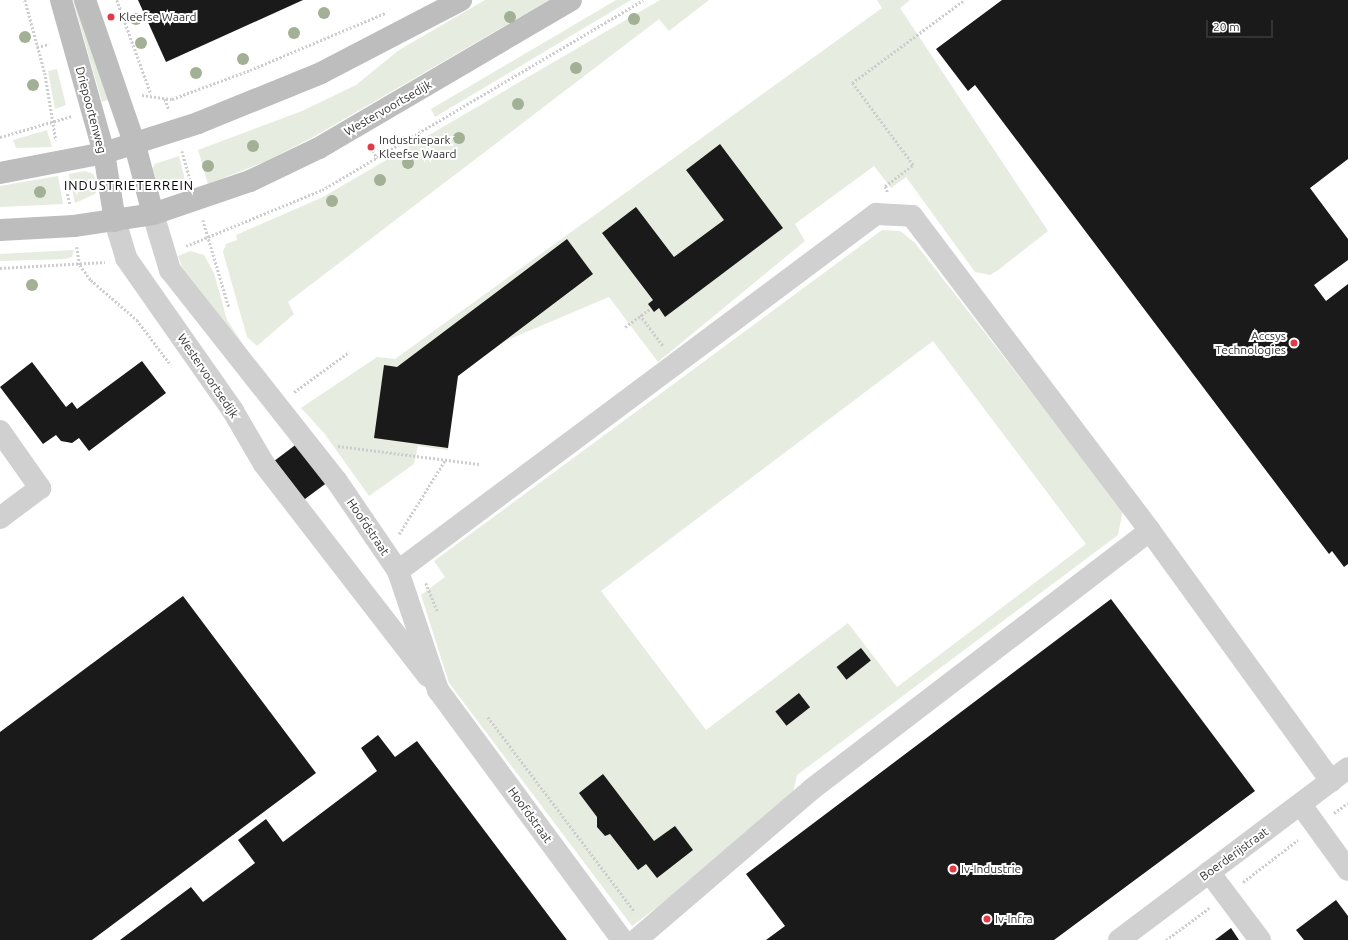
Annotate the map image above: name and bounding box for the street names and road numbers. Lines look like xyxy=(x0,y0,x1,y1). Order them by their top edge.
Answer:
street label: Driepoortenweg xyxy=(73,65,109,155)
street label: Westervoortsedijk xyxy=(342,77,434,139)
street label: Westervoortsedijk xyxy=(174,331,242,421)
street label: Hoofdstraat xyxy=(344,496,392,558)
street label: Hoofdstraat xyxy=(505,784,555,846)
street label: Boerderijstraat xyxy=(1197,824,1271,884)

